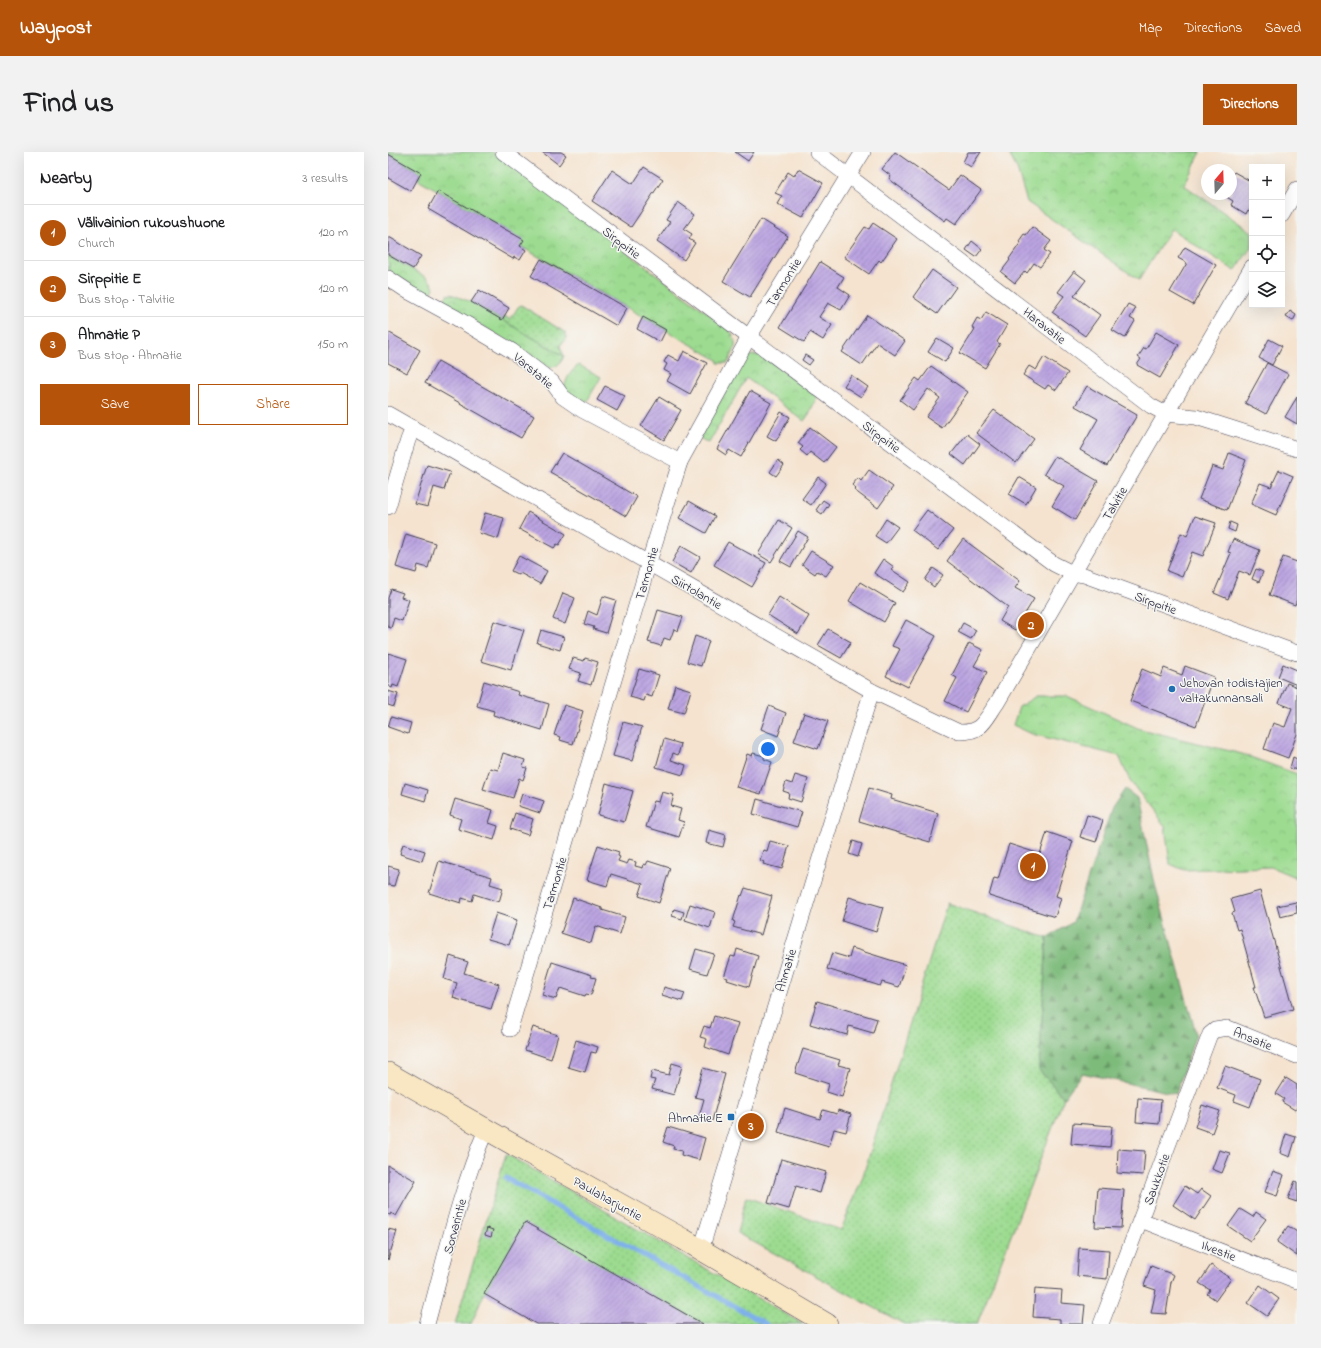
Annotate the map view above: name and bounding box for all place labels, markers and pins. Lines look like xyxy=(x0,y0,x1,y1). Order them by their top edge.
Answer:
pin: 2 xyxy=(1018,610,1044,640)
place label: Jehovan todistajien valtakunnansali xyxy=(1180,674,1283,708)
marker: Jehovan todistajien valtakunnansali xyxy=(1167,684,1177,694)
pin: 1 xyxy=(1020,851,1046,881)
place label: Ahmatie E xyxy=(668,1109,723,1128)
pin: 3 xyxy=(738,1111,764,1141)
marker: Ahmatie E xyxy=(726,1112,736,1122)

